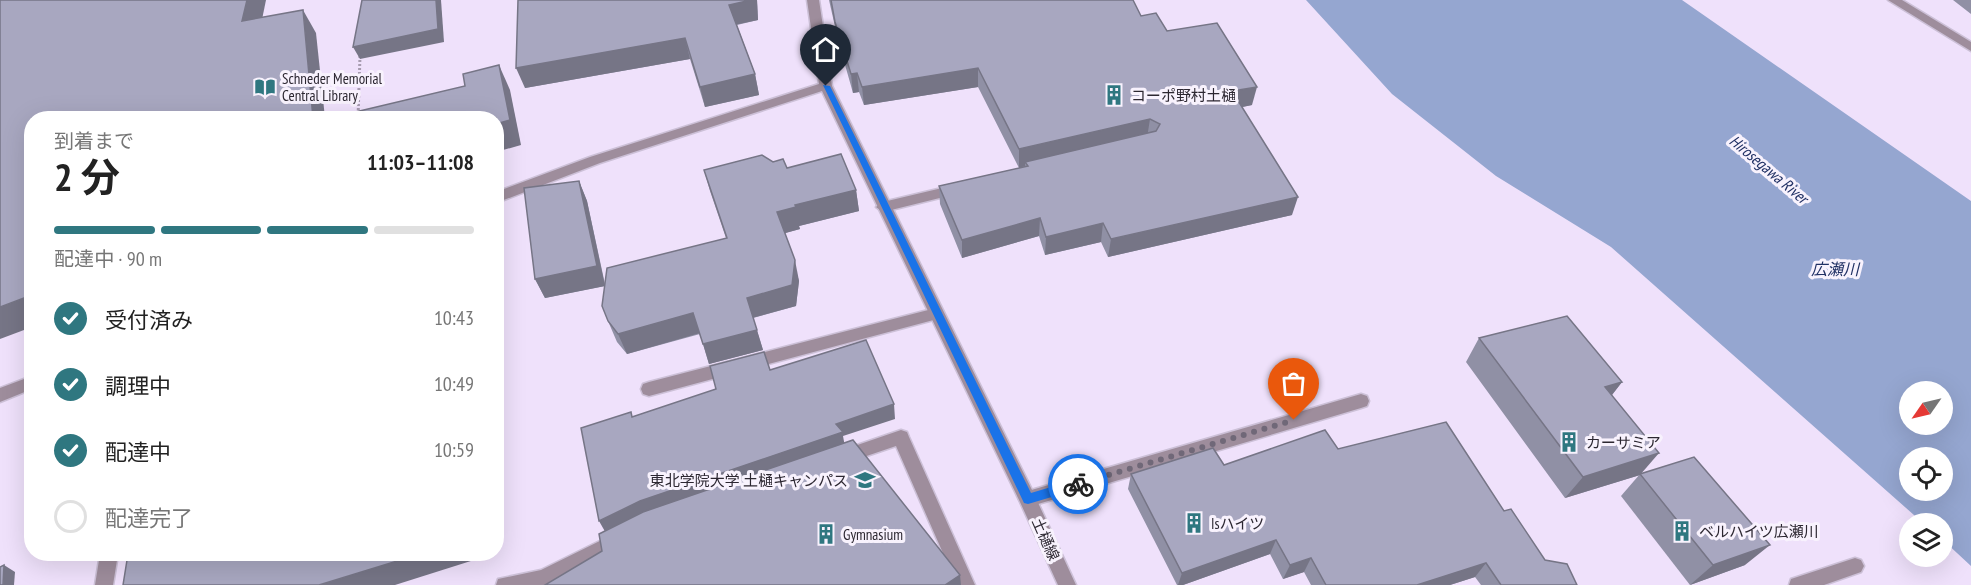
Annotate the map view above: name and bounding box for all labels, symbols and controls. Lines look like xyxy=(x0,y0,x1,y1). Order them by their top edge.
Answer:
pin xyxy=(800,24,851,86)
icon: home xyxy=(809,33,842,66)
place label: Schneder Memorial Central Library xyxy=(282,69,382,105)
library icon: Schneder Memorial Central Library xyxy=(253,75,277,99)
building icon: コーポ野村土樋 xyxy=(1102,83,1126,107)
place label: コーポ野村土樋 xyxy=(1131,86,1236,105)
text: 到着まで xyxy=(54,128,134,154)
water label: Hirosegawa River xyxy=(1726,130,1814,209)
text: 11:03–11:08 xyxy=(367,148,474,176)
text: 2 分 xyxy=(54,151,120,202)
text: 配達中 · 90 m xyxy=(54,246,162,272)
water label: 広瀬川 xyxy=(1811,259,1861,279)
icon: check xyxy=(54,302,87,335)
text: 10:43 xyxy=(434,305,474,331)
text: 受付済み xyxy=(105,306,193,334)
pin xyxy=(1268,358,1319,420)
icon: bag xyxy=(1277,367,1310,400)
icon: check xyxy=(54,368,87,401)
text: 10:49 xyxy=(434,371,474,397)
text: 調理中 xyxy=(105,372,171,400)
north arrow xyxy=(1899,381,1953,435)
map controls xyxy=(1899,381,1953,567)
building icon: カーサミア xyxy=(1557,430,1581,454)
place label: カーサミア xyxy=(1586,433,1661,452)
icon: check xyxy=(54,434,87,467)
text: 10:59 xyxy=(434,437,474,463)
text: 配達中 xyxy=(105,438,171,466)
button: locate xyxy=(1899,447,1953,501)
courier xyxy=(1048,454,1108,514)
school or university icon: 東北学院大学 土樋キャンパス xyxy=(853,468,877,492)
icon: bike xyxy=(1062,468,1095,501)
place label: 東北学院大学 土樋キャンパス xyxy=(650,471,848,490)
text: 配達完了 xyxy=(105,504,193,532)
building icon: Isハイツ xyxy=(1182,511,1206,535)
button: layers xyxy=(1899,513,1953,567)
place label: Isハイツ xyxy=(1211,514,1264,533)
street label: 土樋線 xyxy=(1028,515,1064,563)
building icon: ベルハイツ広瀬川 xyxy=(1670,519,1694,543)
building icon: Gymnasium xyxy=(814,522,838,546)
place label: ベルハイツ広瀬川 xyxy=(1699,522,1819,541)
place label: Gymnasium xyxy=(843,525,903,544)

